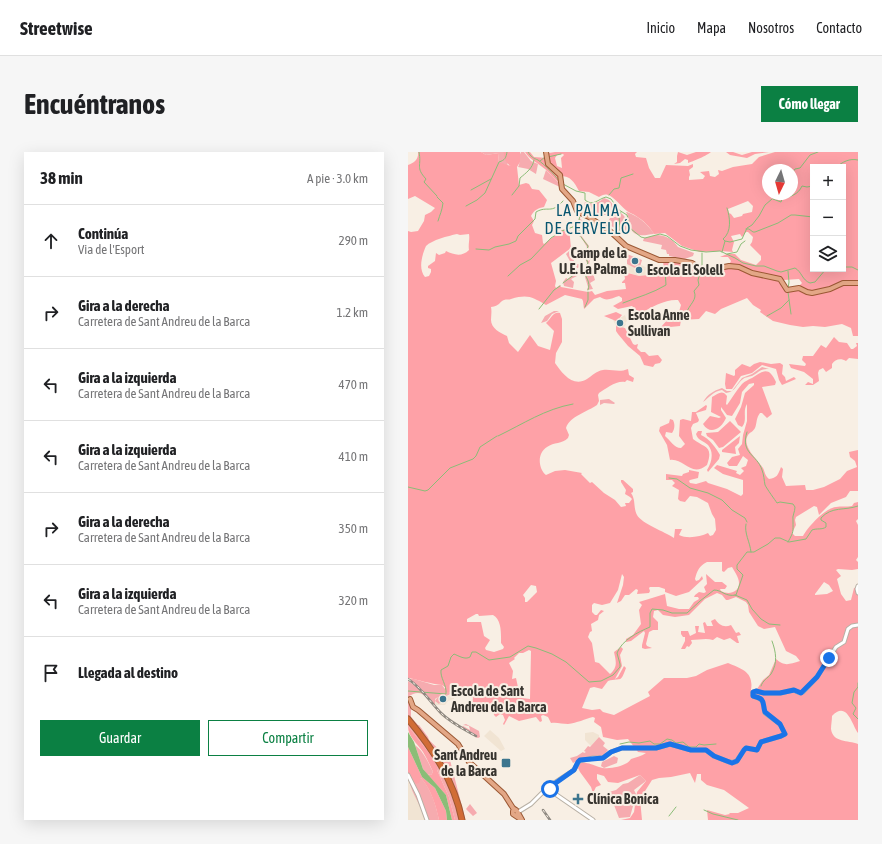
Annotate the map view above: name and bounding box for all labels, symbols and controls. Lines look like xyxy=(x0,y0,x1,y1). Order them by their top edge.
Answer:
text: Streetwise xyxy=(20,17,93,39)
text: Inicio xyxy=(646,20,675,36)
text: Mapa xyxy=(697,20,726,36)
text: Nosotros xyxy=(748,20,794,36)
text: Contacto xyxy=(816,20,862,36)
button: Cómo llegar xyxy=(761,86,858,122)
text: Encuéntranos xyxy=(24,88,165,120)
north arrow xyxy=(762,164,798,200)
map controls xyxy=(810,164,846,272)
button: + xyxy=(810,164,846,200)
text: 38 min xyxy=(40,168,83,188)
text: A pie · 3.0 km xyxy=(307,171,368,186)
button: − xyxy=(810,200,846,236)
district label: LA PALMA DE CERVELLÓ xyxy=(545,201,631,237)
text: Continúa xyxy=(78,225,128,242)
icon: ahead xyxy=(40,230,62,252)
text: 290 m xyxy=(339,233,368,248)
button: layers xyxy=(810,236,846,272)
text: Via de l'Esport xyxy=(78,242,144,257)
place label: Camp de la U.E. La Palma xyxy=(559,245,627,277)
marker: Camp de la U.E. La Palma xyxy=(630,256,640,266)
place label: Escola El Solell xyxy=(647,262,723,278)
marker: Escola El Solell xyxy=(634,265,644,275)
text: Gira a la derecha xyxy=(78,297,169,314)
icon: right xyxy=(40,302,62,324)
text: 1.2 km xyxy=(337,305,368,320)
place label: Escola Anne Sullivan xyxy=(628,307,690,339)
text: Carretera de Sant Andreu de la Barca xyxy=(78,314,250,329)
marker: Escola Anne Sullivan xyxy=(615,318,625,328)
text: Gira a la izquierda xyxy=(78,369,176,386)
icon: left xyxy=(40,374,62,396)
text: 470 m xyxy=(339,377,368,392)
text: Carretera de Sant Andreu de la Barca xyxy=(78,386,250,401)
text: Gira a la izquierda xyxy=(78,441,176,458)
icon: left xyxy=(40,446,62,468)
text: 410 m xyxy=(339,449,368,464)
text: Carretera de Sant Andreu de la Barca xyxy=(78,458,250,473)
text: Gira a la derecha xyxy=(78,513,169,530)
icon: right xyxy=(40,518,62,540)
text: 350 m xyxy=(339,521,368,536)
text: Carretera de Sant Andreu de la Barca xyxy=(78,530,250,545)
text: Gira a la izquierda xyxy=(78,585,176,602)
icon: left xyxy=(40,590,62,612)
text: 320 m xyxy=(339,593,368,608)
text: Carretera de Sant Andreu de la Barca xyxy=(78,602,250,617)
route end xyxy=(820,649,838,667)
icon: arrive xyxy=(40,662,62,684)
text: Llegada al destino xyxy=(78,664,178,681)
place label: Escola de Sant Andreu de la Barca xyxy=(450,683,547,715)
marker: Escola de Sant Andreu de la Barca xyxy=(438,694,448,704)
button: Guardar xyxy=(40,720,200,756)
button: Compartir xyxy=(208,720,368,756)
place label: Sant Andreu de la Barca xyxy=(434,747,497,779)
marker: Sant Andreu de la Barca xyxy=(500,757,512,769)
route start xyxy=(541,780,559,798)
place label: Clínica Bonica xyxy=(587,791,659,807)
marker: Clínica Bonica xyxy=(572,793,584,805)

